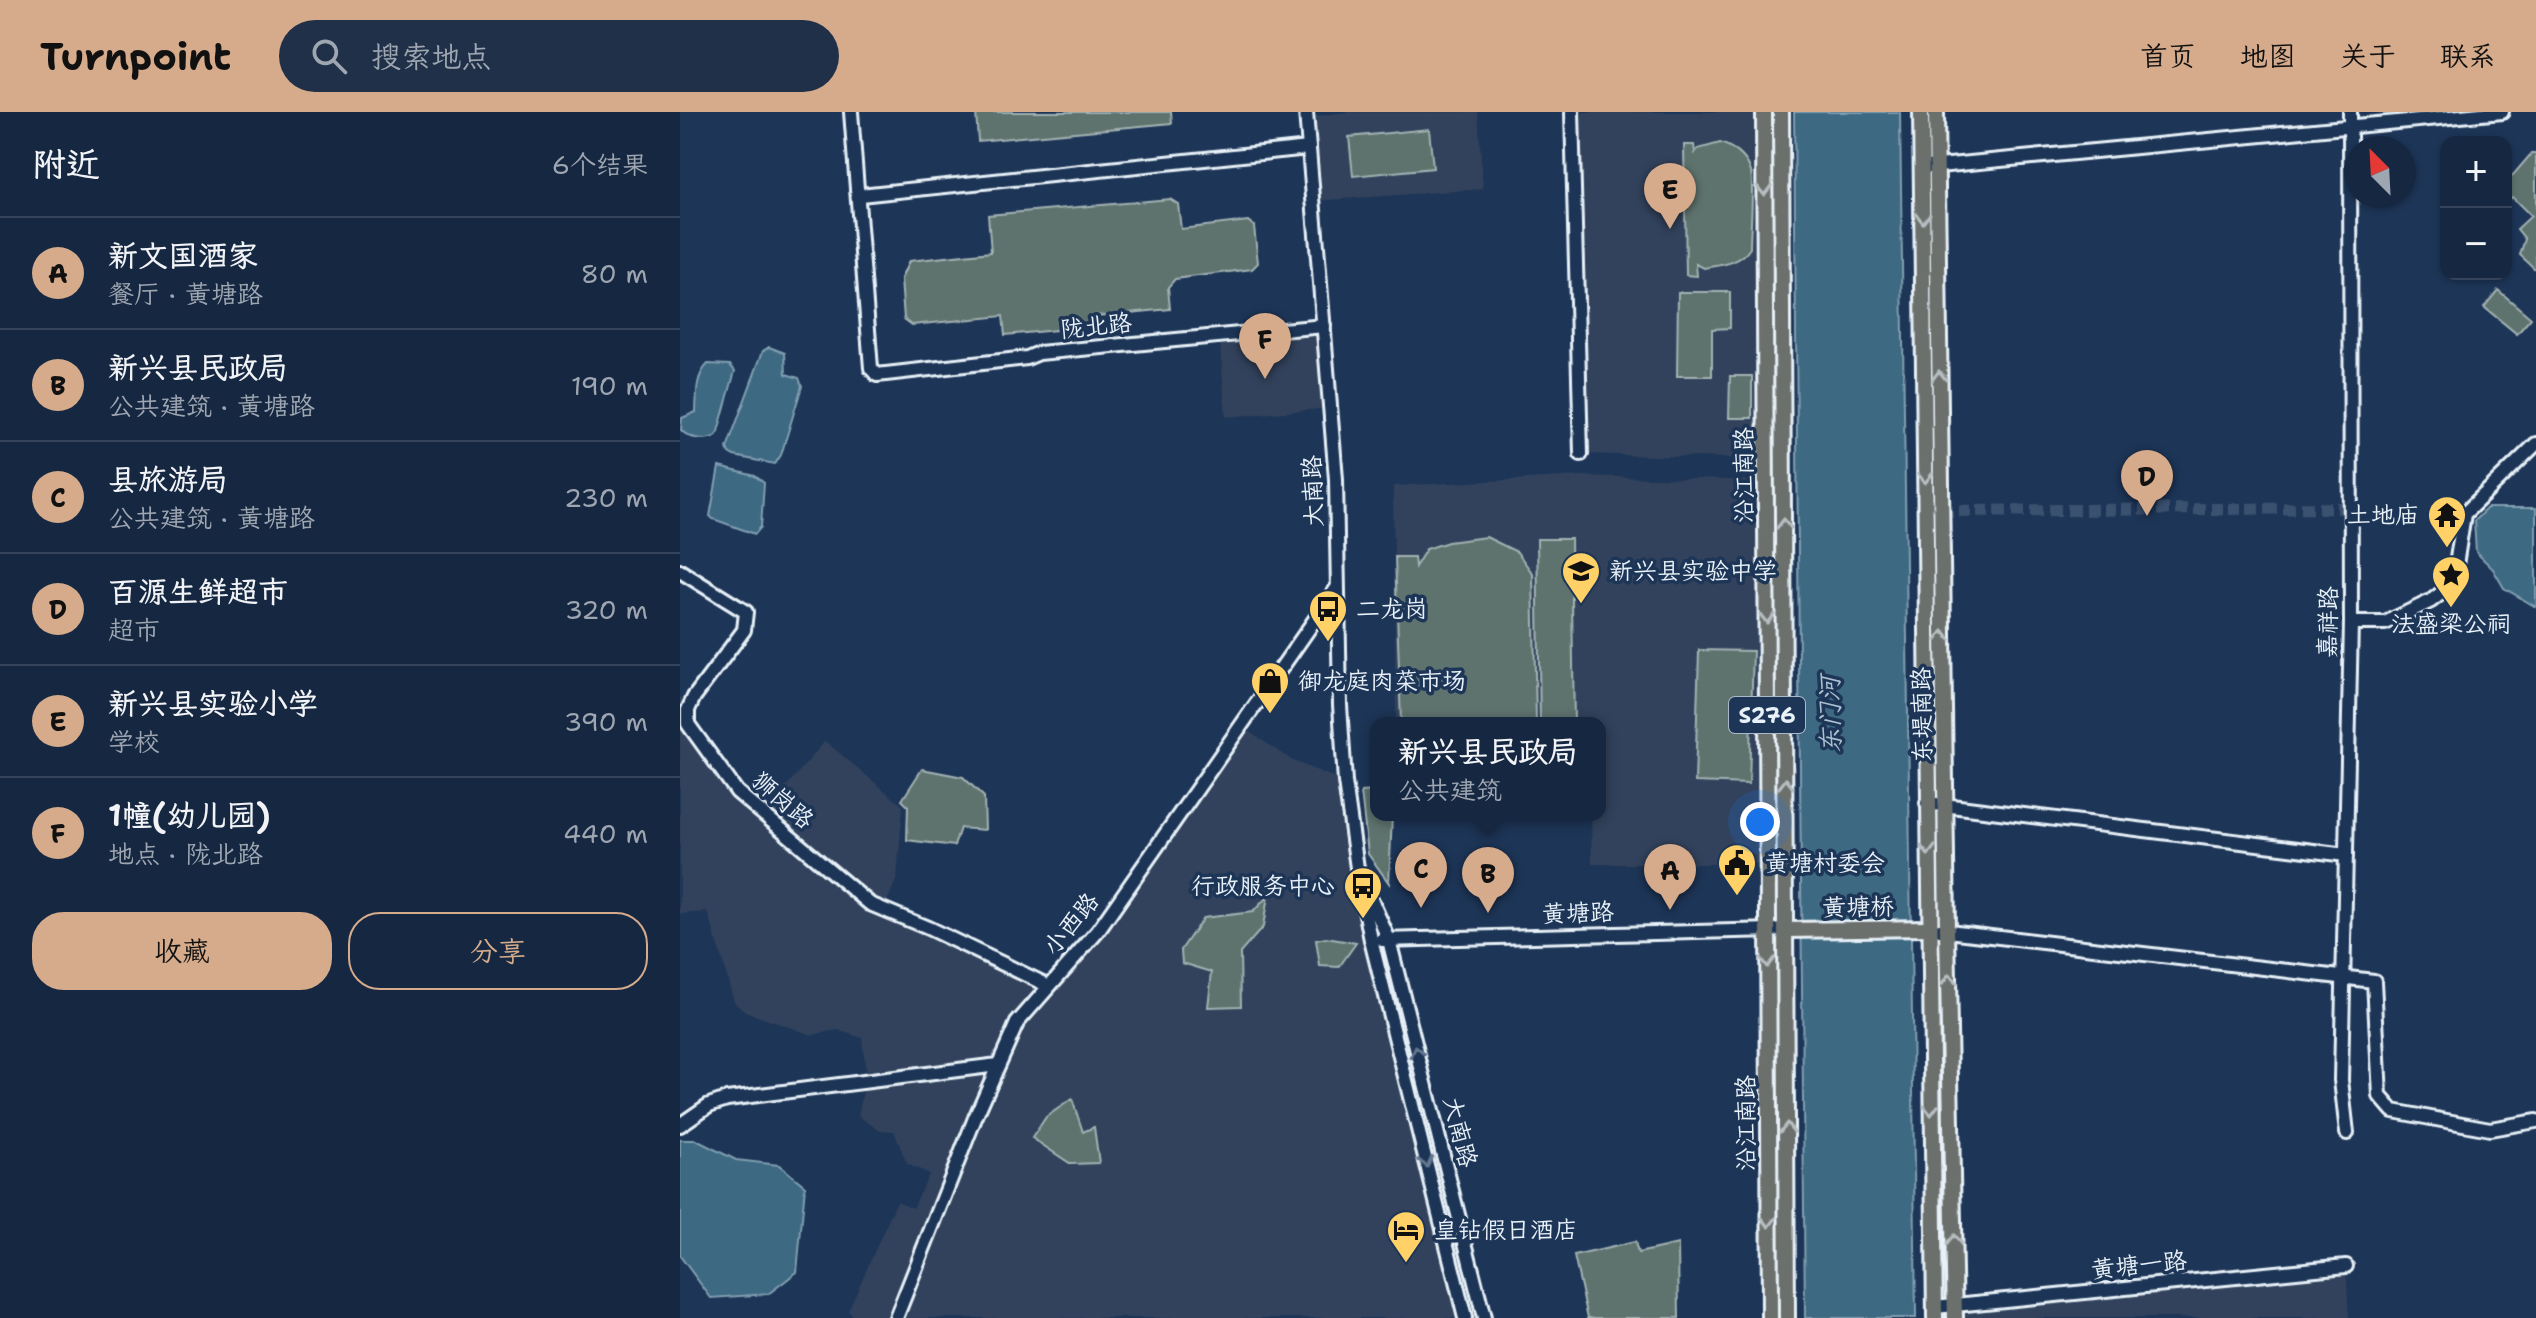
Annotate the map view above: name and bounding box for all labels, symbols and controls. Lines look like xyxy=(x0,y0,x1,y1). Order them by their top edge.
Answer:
search box xyxy=(279,20,839,92)
text: Turnpoint xyxy=(40,31,231,82)
icon: search xyxy=(307,34,351,78)
text: 搜索地点 xyxy=(371,36,491,77)
text: 首页 xyxy=(2140,37,2196,75)
text: 地图 xyxy=(2240,37,2296,75)
text: 关于 xyxy=(2340,37,2396,75)
text: 联系 xyxy=(2440,37,2496,75)
north arrow xyxy=(2344,136,2416,208)
map controls xyxy=(2440,136,2512,280)
button: + xyxy=(2440,136,2512,208)
text: 附近 xyxy=(32,141,100,187)
text: 6个结果 xyxy=(552,147,648,182)
pin: E xyxy=(1644,163,1696,229)
one-way arrow xyxy=(1755,184,1773,197)
button: − xyxy=(2440,208,2512,280)
one-way arrow xyxy=(1914,212,1932,225)
text: 新文国酒家 xyxy=(108,235,258,276)
text: A xyxy=(48,256,68,291)
text: 80 m xyxy=(581,256,648,291)
text: 餐厅 · 黄塘路 xyxy=(108,276,263,311)
street label: 陇北路 xyxy=(1059,306,1133,346)
pin: F xyxy=(1239,313,1291,379)
text: 新兴县民政局 xyxy=(108,347,288,388)
text: B xyxy=(50,368,66,403)
text: 190 m xyxy=(571,368,648,403)
one-way arrow xyxy=(1930,369,1947,382)
text: 公共建筑 · 黄塘路 xyxy=(108,388,315,423)
street label: 沿江南路 xyxy=(1728,427,1760,523)
pin: D xyxy=(2121,450,2173,516)
street label: 大南路 xyxy=(1296,454,1330,528)
text: 县旅游局 xyxy=(108,459,228,500)
one-way arrow xyxy=(1916,472,1934,485)
text: C xyxy=(50,480,66,515)
text: 230 m xyxy=(564,480,648,515)
temple icon: 土地庙 xyxy=(2426,494,2468,549)
place label: 土地庙 xyxy=(2347,499,2419,531)
text: 公共建筑 · 黄塘路 xyxy=(108,500,315,535)
one-way arrow xyxy=(1775,517,1793,530)
school or university icon: 新兴县实验中学 xyxy=(1560,550,1602,605)
place icon: 法盛梁公祠 xyxy=(2430,554,2472,609)
place label: 新兴县实验中学 xyxy=(1609,555,1777,587)
text: 百源生鲜超市 xyxy=(108,571,288,612)
street label: 嘉祥路 xyxy=(2311,586,2345,658)
bus stop icon: 二龙岗 xyxy=(1307,588,1349,643)
text: D xyxy=(49,592,67,627)
text: 320 m xyxy=(565,592,648,627)
place label: 二龙岗 xyxy=(1356,593,1428,625)
place label: 法盛梁公祠 xyxy=(2391,608,2511,640)
text: 超市 xyxy=(108,612,160,647)
one-way arrow xyxy=(1758,612,1776,625)
one-way arrow xyxy=(1934,629,1952,642)
shop icon: 御龙庭肉菜市场 xyxy=(1249,660,1291,715)
place label: 御龙庭肉菜市场 xyxy=(1298,665,1466,697)
street label: 东堤南路 xyxy=(1905,667,1939,763)
water label: 东门河 xyxy=(1811,672,1848,754)
text: 新兴县实验小学 xyxy=(108,683,318,724)
road number: S276 xyxy=(1729,697,1805,733)
text: E xyxy=(49,704,67,739)
text: 390 m xyxy=(564,704,648,739)
popup xyxy=(1370,717,1606,821)
text: 学校 xyxy=(108,724,160,759)
text: 新兴县民政局 xyxy=(1398,731,1578,772)
street label: 狮岗路 xyxy=(745,764,821,836)
text: 公共建筑 xyxy=(1398,772,1502,807)
one-way arrow xyxy=(1777,777,1794,790)
text: 1幢(幼儿园) xyxy=(108,795,270,836)
your location xyxy=(1740,802,1780,842)
text: F xyxy=(50,816,66,851)
text: 440 m xyxy=(563,816,648,851)
text: 地点 · 陇北路 xyxy=(108,836,263,871)
pin: C xyxy=(1395,842,1447,908)
public building icon: 黄塘村委会 xyxy=(1716,842,1758,897)
pin: A xyxy=(1644,844,1696,910)
one-way arrow xyxy=(1919,844,1937,857)
pin: B xyxy=(1462,847,1514,913)
place label: 黄塘村委会 xyxy=(1765,847,1885,879)
bus stop icon: 行政服务中心 xyxy=(1342,865,1384,920)
place label: 行政服务中心 xyxy=(1191,870,1335,902)
street label: 小西路 xyxy=(1036,886,1106,962)
street label: 黄塘桥 xyxy=(1822,890,1894,924)
street label: 黄塘路 xyxy=(1541,896,1615,930)
button: 收藏 xyxy=(32,912,332,990)
button: 分享 xyxy=(348,912,648,990)
one-way arrow xyxy=(1758,956,1776,969)
one-way arrow xyxy=(1940,973,1957,986)
one-way arrow xyxy=(1410,1046,1427,1060)
street label: 沿江南路 xyxy=(1730,1075,1762,1171)
street label: 大南路 xyxy=(1436,1093,1484,1171)
one-way arrow xyxy=(1922,1104,1940,1117)
one-way arrow xyxy=(1778,1121,1796,1134)
one-way arrow xyxy=(1417,1155,1434,1168)
hotel icon: 皇钻假日酒店 xyxy=(1385,1209,1427,1264)
place label: 皇钻假日酒店 xyxy=(1434,1214,1578,1246)
one-way arrow xyxy=(1760,1216,1778,1229)
one-way arrow xyxy=(1945,1233,1963,1246)
street label: 黄塘一路 xyxy=(2090,1244,2188,1286)

